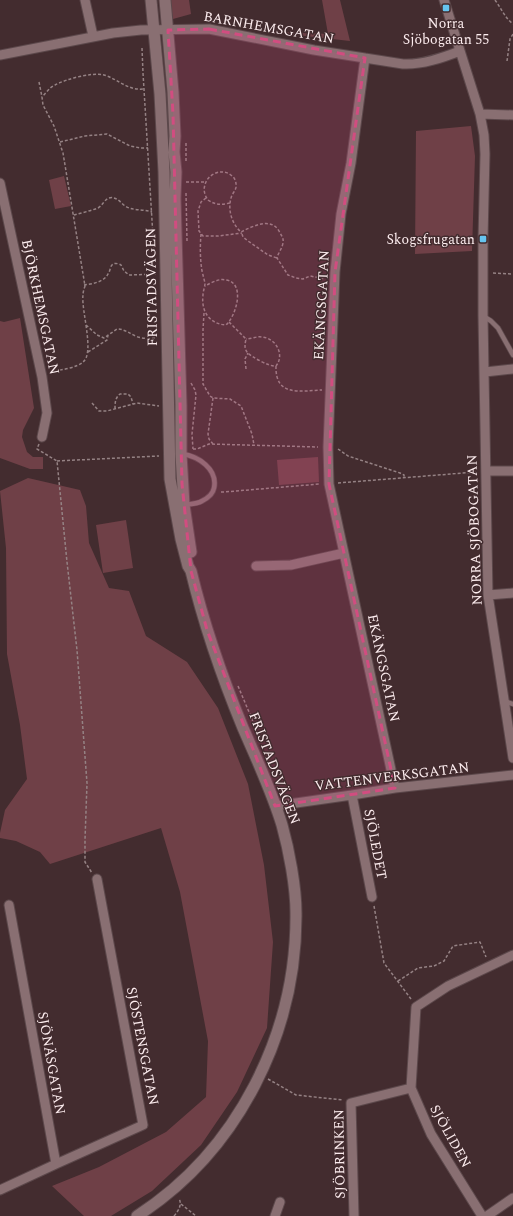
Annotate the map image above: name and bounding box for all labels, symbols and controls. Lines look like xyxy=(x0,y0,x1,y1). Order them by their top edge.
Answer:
marker: Norra Sjöbogatan 55 xyxy=(441,3,451,13)
street label: BARNHEMSGATAN xyxy=(202,6,336,49)
place label: Norra Sjöbogatan 55 xyxy=(403,13,489,50)
street label: FRISTADSVÄGEN xyxy=(140,227,163,347)
place label: Skogsfrugatan xyxy=(386,229,475,250)
marker: Skogsfrugatan xyxy=(478,234,488,244)
street label: BJÖRKHEMSGATAN xyxy=(16,237,65,377)
street label: EKÄNGSGATAN xyxy=(308,250,335,360)
street label: NORRA SJÖBOGATAN xyxy=(461,454,488,606)
street label: EKÄNGSGATAN xyxy=(362,612,405,724)
street label: FRISTADSVÄGEN xyxy=(243,709,306,827)
street label: VATTENVERKSGATAN xyxy=(313,757,471,796)
street label: SJÖLEDET xyxy=(358,807,393,881)
street label: SJÖSTENSGATAN xyxy=(121,985,164,1107)
street label: SJÖNÄSGATAN xyxy=(32,1010,71,1116)
street label: SJÖLIDEN xyxy=(425,1101,477,1172)
street label: SJÖBRINKEN xyxy=(328,1109,351,1199)

